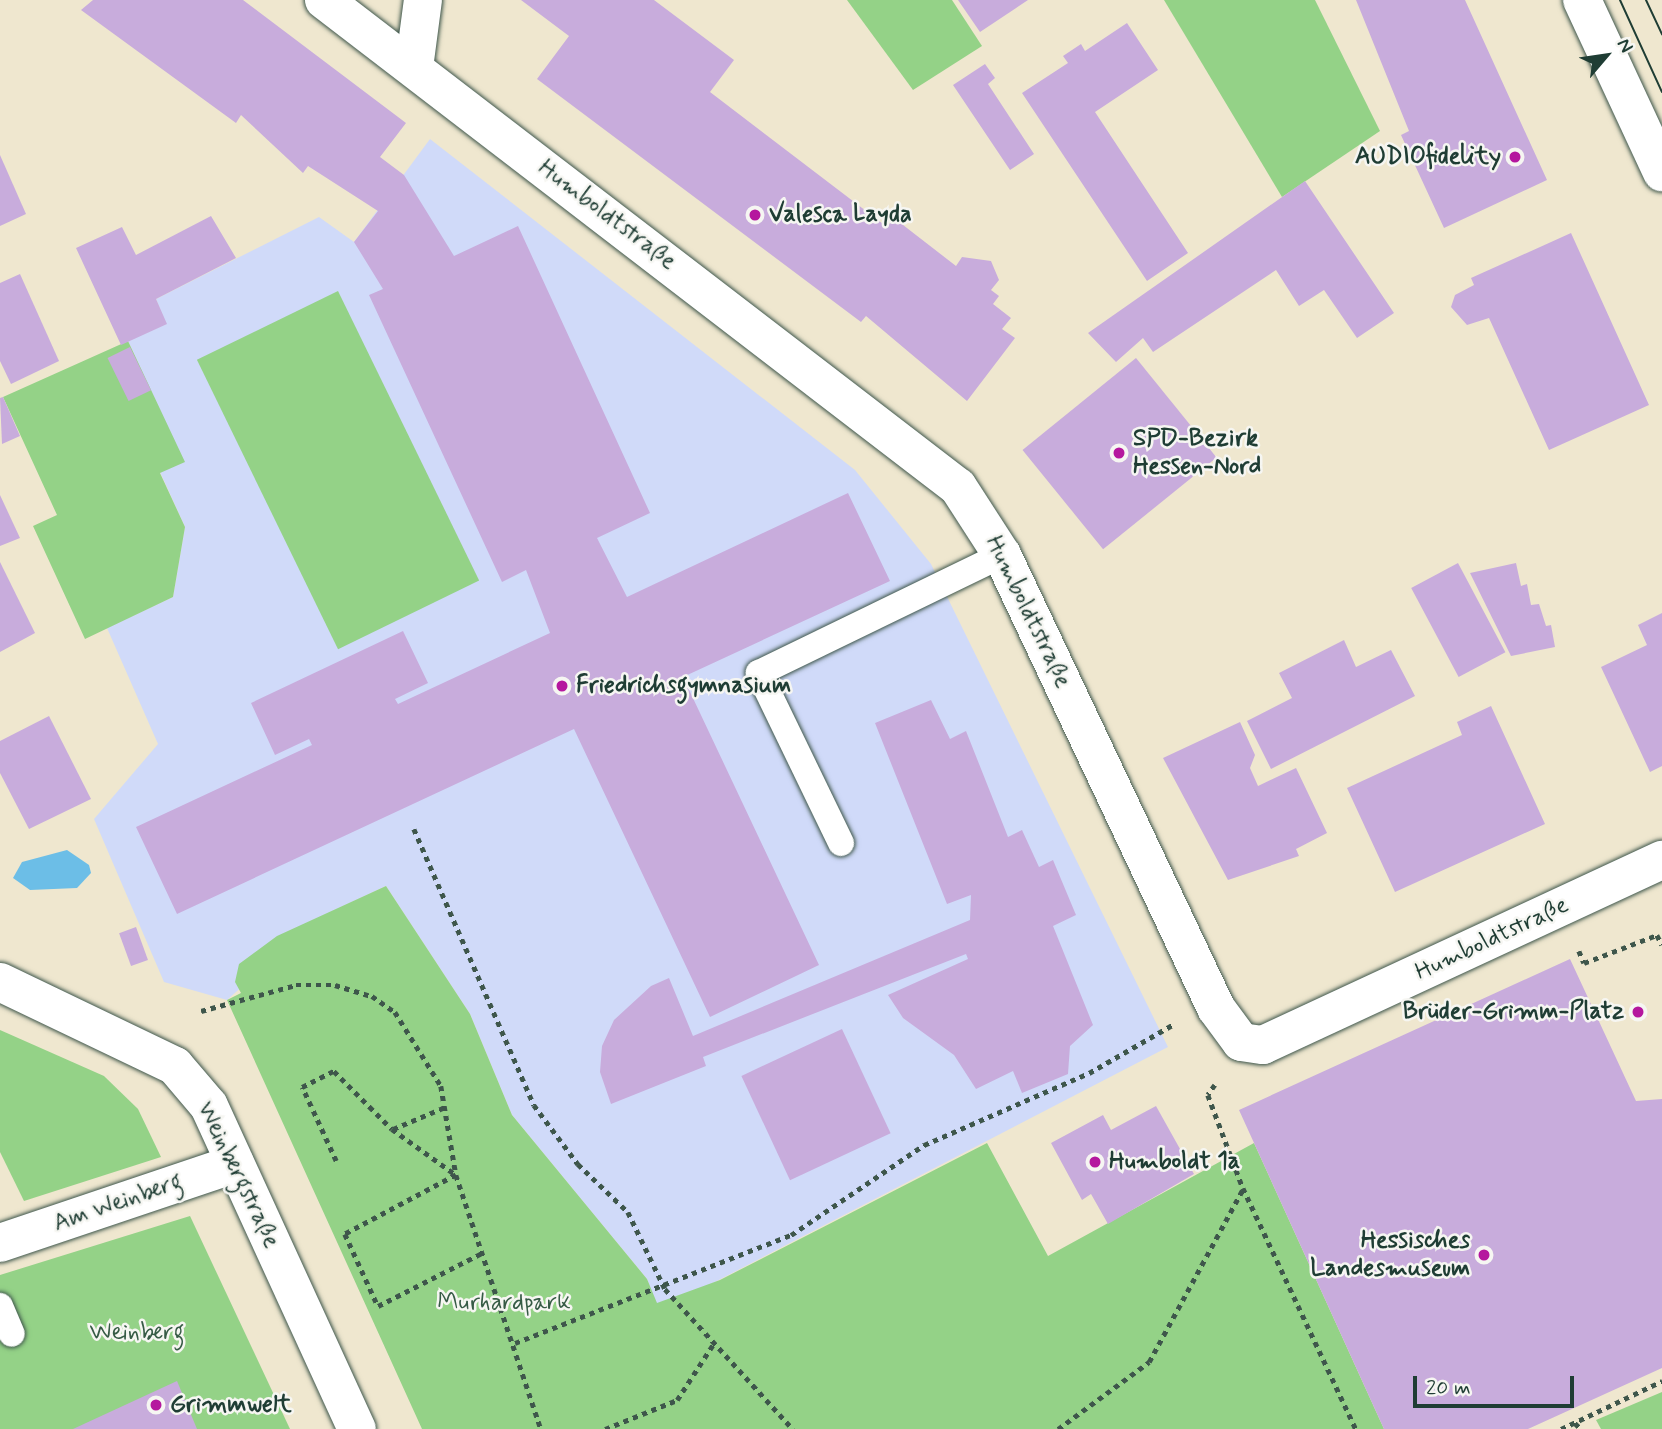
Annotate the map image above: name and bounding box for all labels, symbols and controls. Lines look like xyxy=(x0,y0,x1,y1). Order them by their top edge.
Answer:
north arrow xyxy=(1571,21,1641,91)
text: N xyxy=(1611,34,1639,57)
place label: AUDIOfidelity xyxy=(1355,143,1501,171)
marker: AUDIOfidelity xyxy=(1507,149,1523,165)
street label: Humboldtstraße xyxy=(532,154,682,276)
place label: Valesca Layda xyxy=(769,201,917,229)
marker: Valesca Layda xyxy=(747,207,763,223)
place label: SPD-Bezirk Hessen-Nord xyxy=(1133,425,1261,481)
marker: SPD-Bezirk Hessen-Nord xyxy=(1111,445,1127,461)
street label: Humboldtstraße xyxy=(979,531,1077,693)
place label: Friedrichsgymnasium xyxy=(576,672,791,700)
marker: Friedrichsgymnasium xyxy=(554,678,570,694)
street label: Humboldtstraße xyxy=(1411,891,1573,987)
place label: Brüder-Grimm-Platz xyxy=(1403,998,1624,1026)
marker: Brüder-Grimm-Platz xyxy=(1630,1004,1646,1020)
street label: Weinbergstraße xyxy=(190,1097,286,1253)
place label: Humboldt 1a xyxy=(1109,1148,1240,1176)
marker: Humboldt 1a xyxy=(1087,1154,1103,1170)
street label: Am Weinberg xyxy=(49,1167,187,1239)
place label: Hessisches Landesmuseum xyxy=(1310,1227,1470,1283)
marker: Hessisches Landesmuseum xyxy=(1476,1247,1492,1263)
park label: Murhardpark xyxy=(437,1289,571,1317)
park label: Weinberg xyxy=(90,1319,184,1347)
scale bar xyxy=(1417,1362,1578,1406)
text: 20 m xyxy=(1426,1374,1471,1402)
place label: Grimmwelt xyxy=(170,1391,292,1419)
marker: Grimmwelt xyxy=(148,1397,164,1413)

